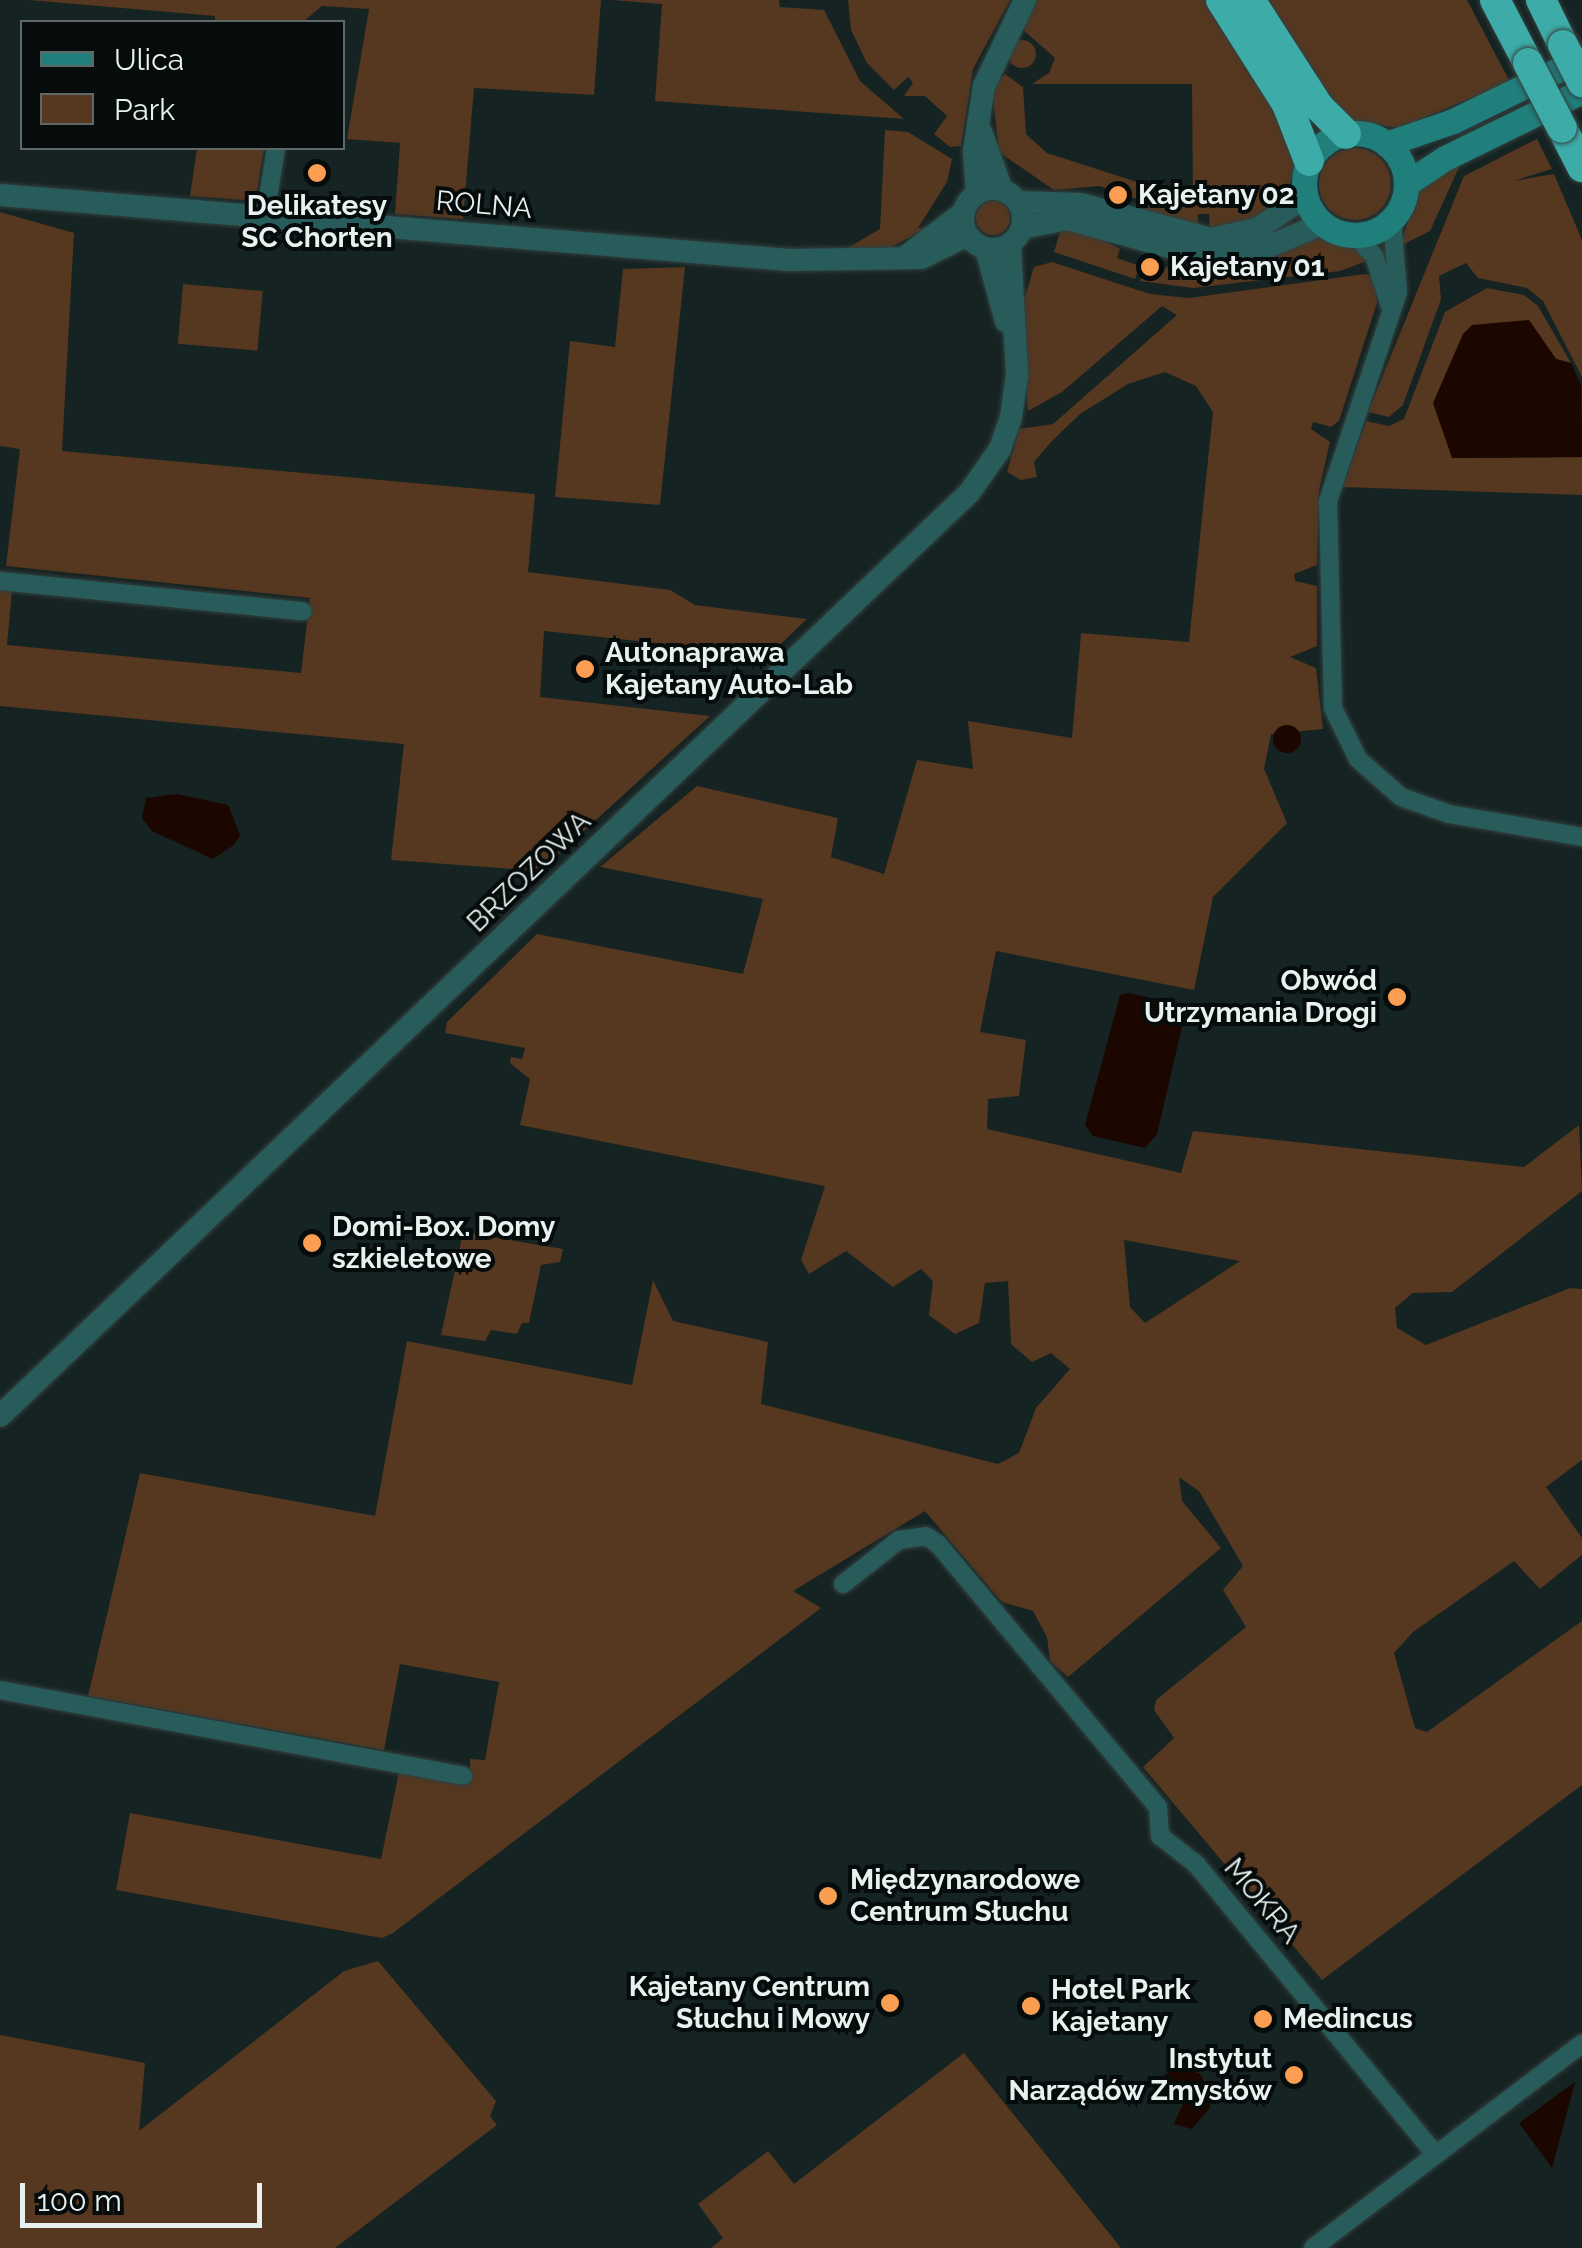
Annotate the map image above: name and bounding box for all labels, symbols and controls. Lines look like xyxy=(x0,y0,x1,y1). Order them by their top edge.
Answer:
legend xyxy=(20,20,345,150)
text: Ulica xyxy=(114,42,184,77)
text: Park xyxy=(114,92,175,127)
marker: Delikatesy SC Chorten xyxy=(306,162,328,184)
place label: Kajetany 02 xyxy=(1138,178,1295,212)
street label: ROLNA xyxy=(435,184,533,226)
marker: Kajetany 02 xyxy=(1107,184,1129,206)
place label: Delikatesy SC Chorten xyxy=(241,189,393,255)
place label: Kajetany 01 xyxy=(1170,250,1325,284)
marker: Kajetany 01 xyxy=(1139,256,1161,278)
place label: Autonaprawa Kajetany Auto-Lab xyxy=(605,636,854,702)
marker: Autonaprawa Kajetany Auto-Lab xyxy=(574,658,596,680)
street label: BRZOZOWA xyxy=(460,805,598,939)
place label: Obwód Utrzymania Drogi xyxy=(1144,964,1377,1030)
marker: Obwód Utrzymania Drogi xyxy=(1386,986,1408,1008)
place label: Domi-Box. Domy szkieletowe xyxy=(332,1210,555,1276)
marker: Domi-Box. Domy szkieletowe xyxy=(301,1232,323,1254)
street label: MOKRA xyxy=(1217,1852,1307,1950)
place label: Międzynarodowe Centrum Słuchu xyxy=(850,1863,1080,1929)
marker: Międzynarodowe Centrum Słuchu xyxy=(815,1883,841,1909)
place label: Kajetany Centrum Słuchu i Mowy xyxy=(628,1970,870,2036)
place label: Hotel Park Kajetany xyxy=(1051,1973,1191,2039)
marker: Kajetany Centrum Słuchu i Mowy xyxy=(879,1992,901,2014)
marker: Hotel Park Kajetany xyxy=(1020,1995,1042,2017)
place label: Medincus xyxy=(1283,2002,1413,2036)
marker: Medincus xyxy=(1252,2008,1274,2030)
place label: Instytut Narządów Zmysłów xyxy=(1008,2042,1272,2108)
marker: Instytut Narządów Zmysłów xyxy=(1281,2062,1307,2088)
scale bar xyxy=(25,2163,268,2225)
text: 100 m xyxy=(37,2183,122,2218)

